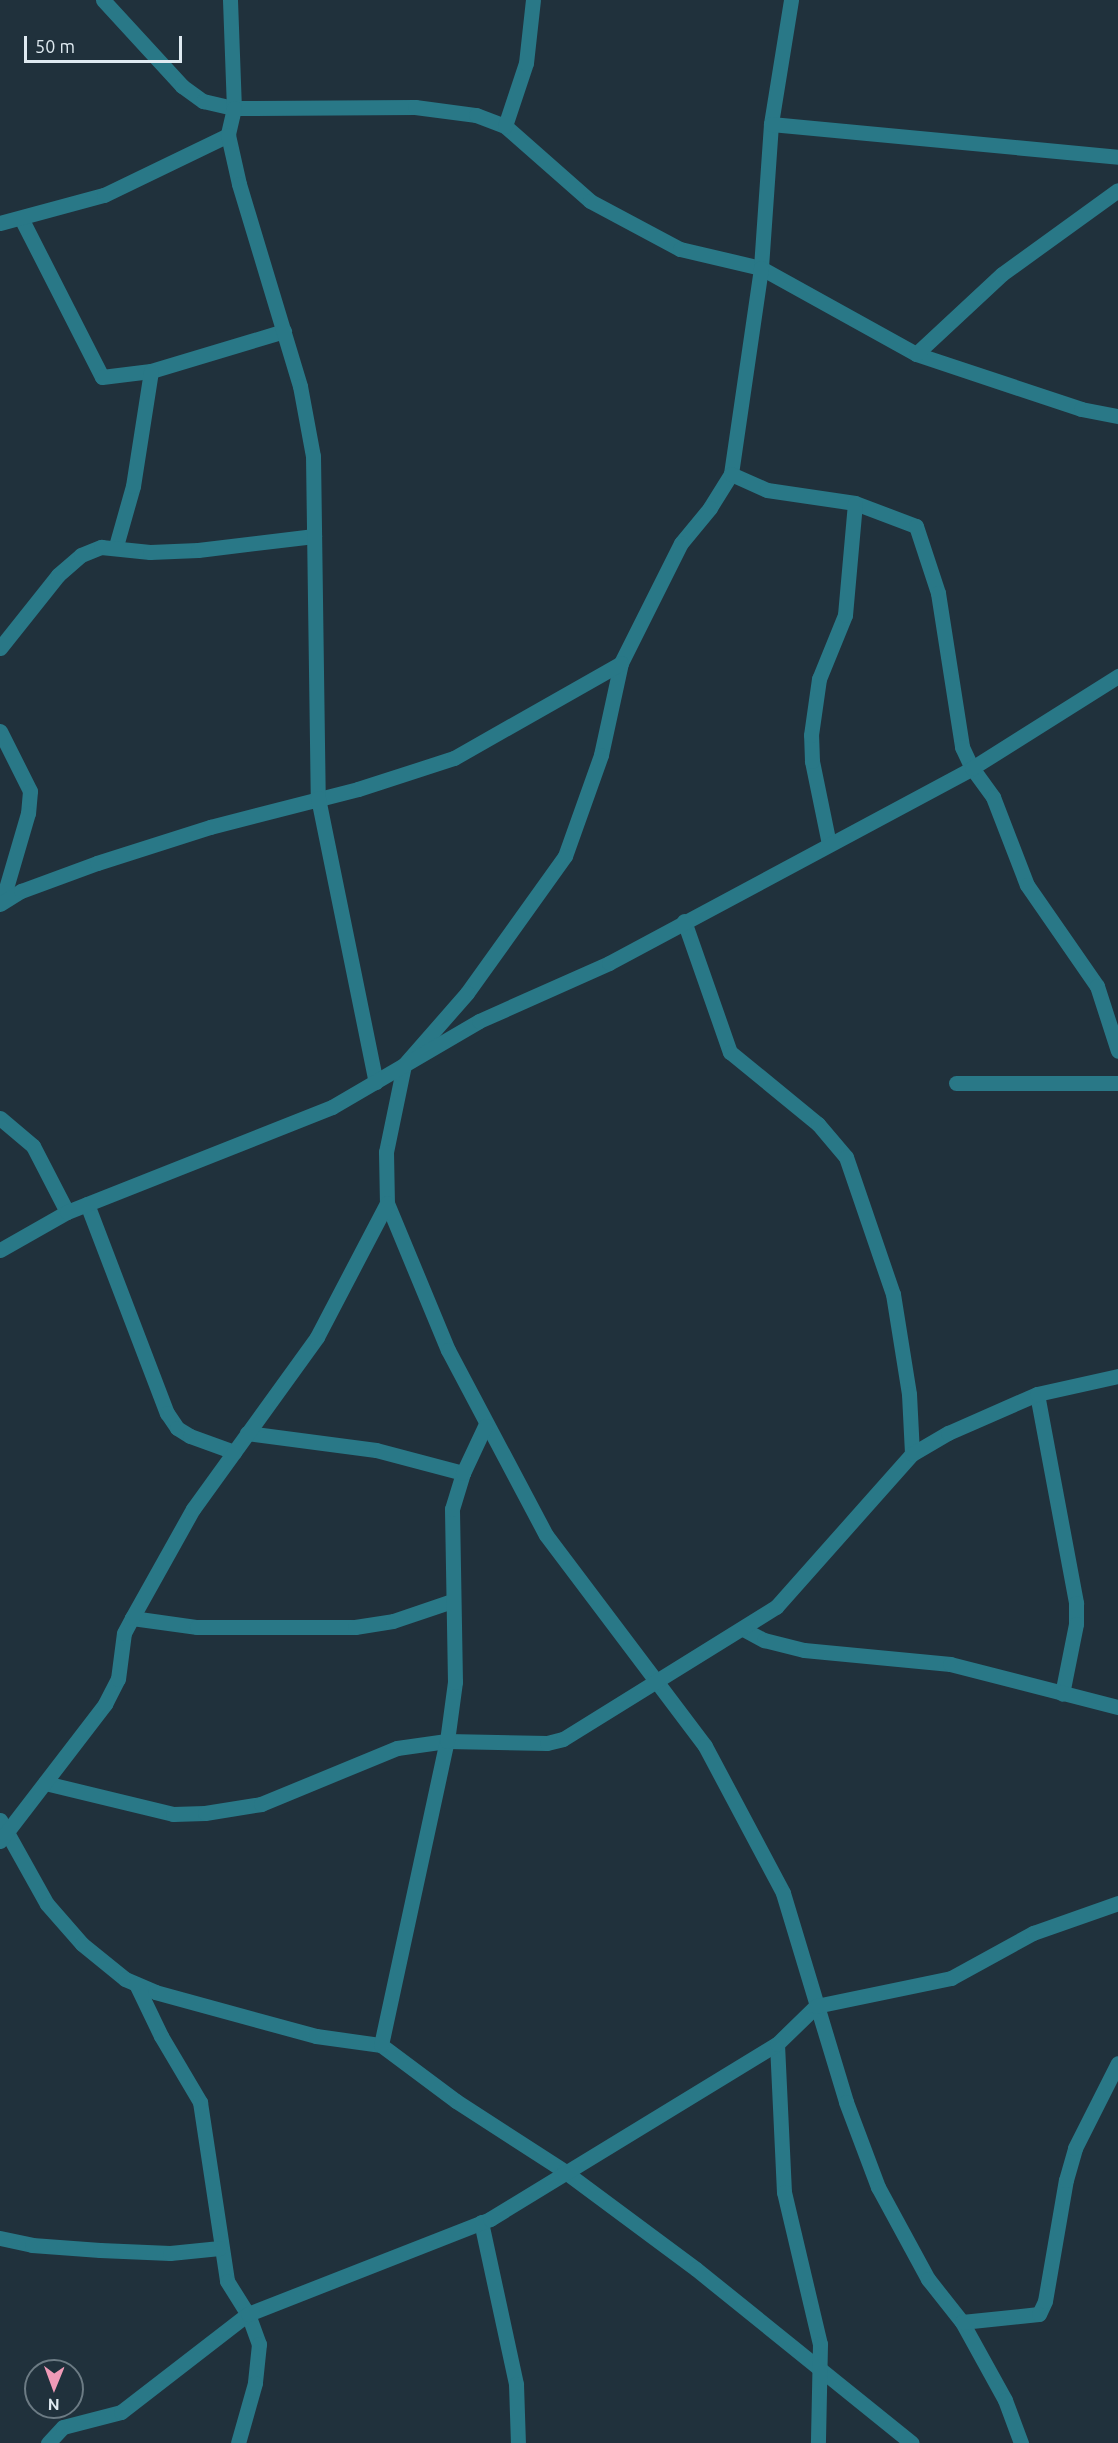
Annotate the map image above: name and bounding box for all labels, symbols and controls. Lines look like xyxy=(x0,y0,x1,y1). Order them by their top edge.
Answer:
scale bar xyxy=(27,24,184,62)
text: 50 m xyxy=(35,36,75,56)
north arrow xyxy=(24,2359,84,2419)
text: N xyxy=(48,2396,60,2414)

